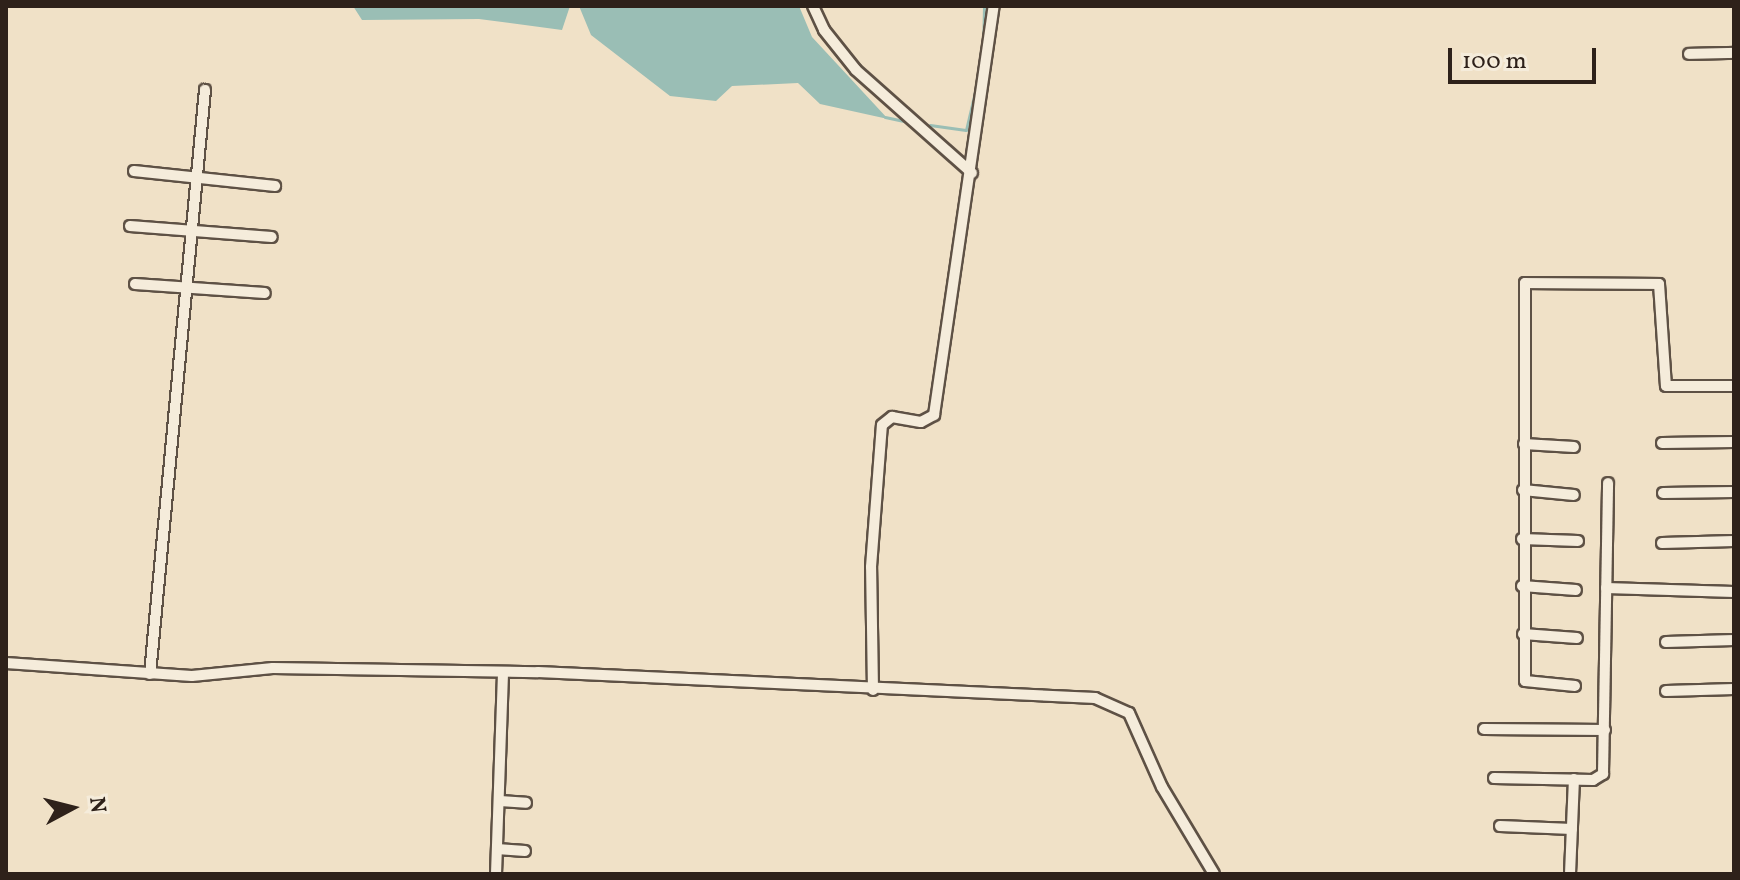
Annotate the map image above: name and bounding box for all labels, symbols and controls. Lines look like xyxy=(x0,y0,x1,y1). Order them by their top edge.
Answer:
scale bar xyxy=(1452,32,1600,82)
text: 100 m xyxy=(1462,45,1527,79)
north arrow xyxy=(32,768,112,848)
text: N xyxy=(80,795,113,815)

